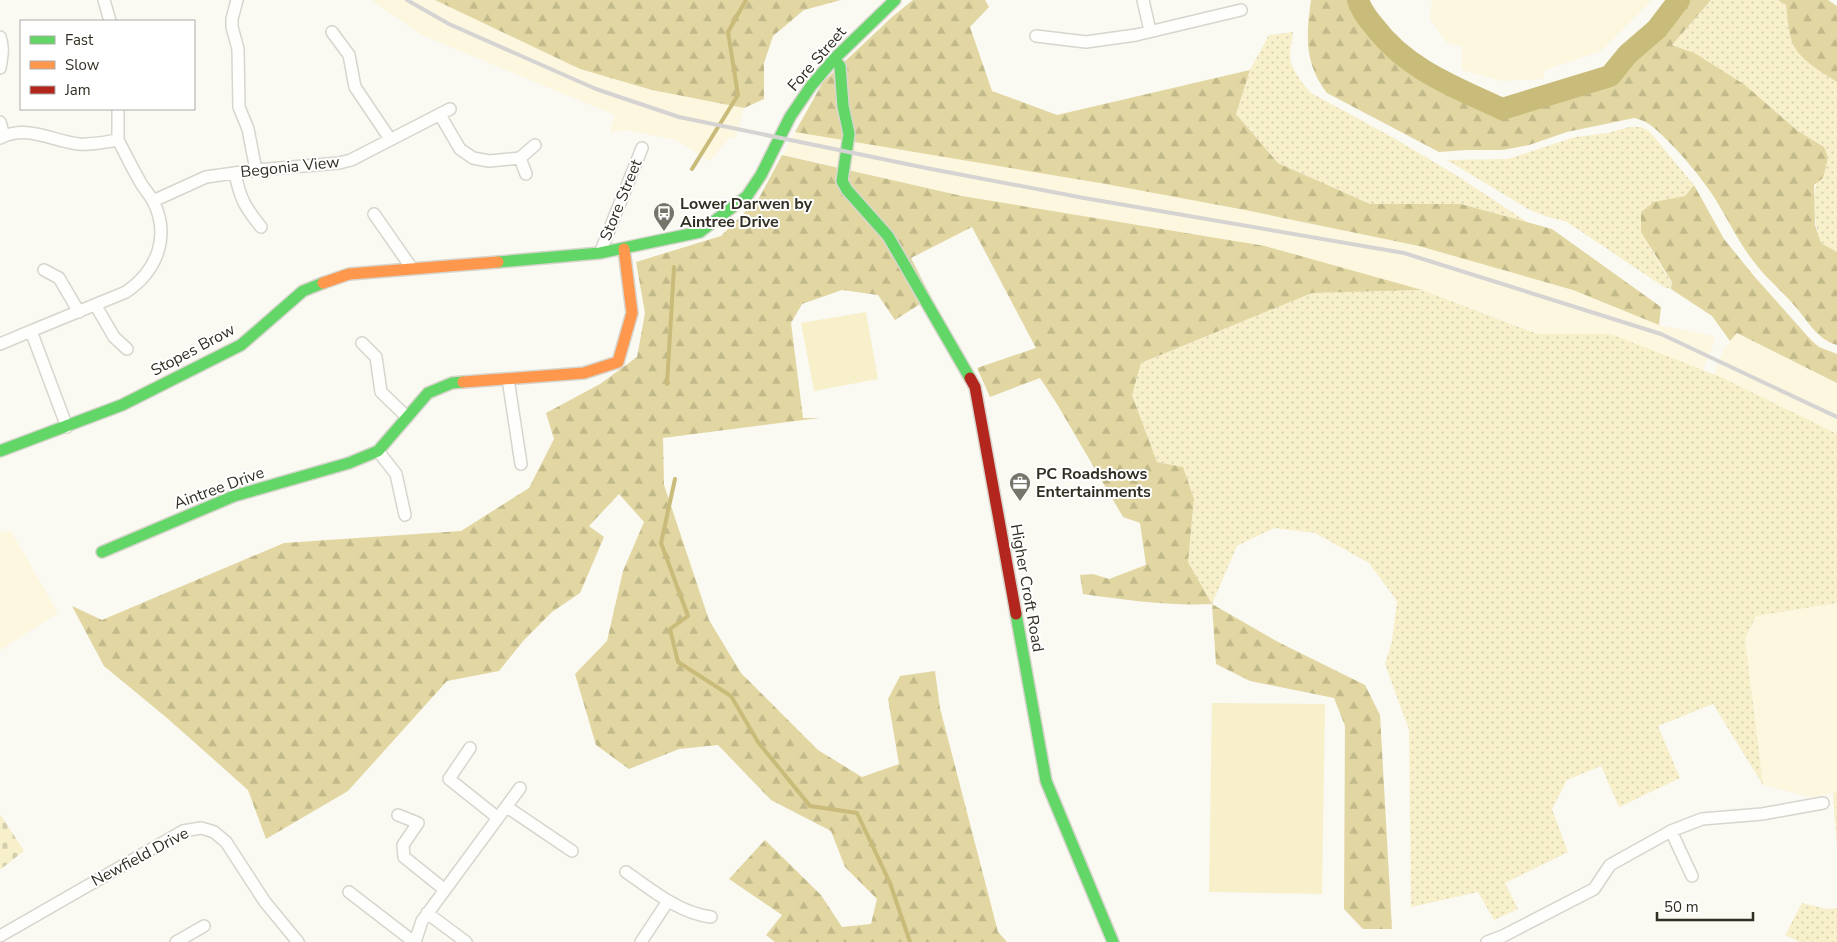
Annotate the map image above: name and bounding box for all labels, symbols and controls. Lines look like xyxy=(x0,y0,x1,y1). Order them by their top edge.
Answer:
legend xyxy=(20,20,195,110)
street label: Fore Street xyxy=(783,22,852,96)
text: Fast xyxy=(65,30,94,50)
text: Slow xyxy=(65,55,100,75)
text: Jam xyxy=(64,80,91,100)
street label: Begonia View xyxy=(239,151,341,183)
street label: Store Street xyxy=(595,156,647,244)
place label: Lower Darwen by Aintree Drive xyxy=(680,193,813,233)
bus stop icon: Lower Darwen by Aintree Drive xyxy=(652,201,676,232)
street label: Stopes Brow xyxy=(147,318,239,381)
street label: Aintree Drive xyxy=(171,461,267,515)
place label: PC Roadshows Entertainments xyxy=(1036,463,1151,503)
office icon: PC Roadshows Entertainments xyxy=(1008,471,1032,502)
street label: Higher Croft Road xyxy=(1005,522,1049,654)
street label: Newfield Drive xyxy=(87,822,193,892)
scale bar xyxy=(1657,890,1753,922)
text: 50 m xyxy=(1664,897,1699,917)

